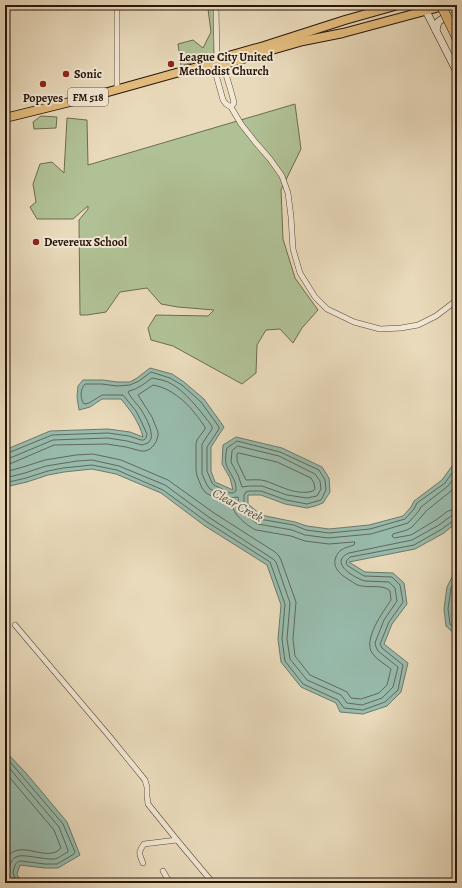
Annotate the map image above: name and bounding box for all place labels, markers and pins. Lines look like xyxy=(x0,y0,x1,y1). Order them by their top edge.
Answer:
place label: League City United Methodist Church xyxy=(179,49,274,79)
marker: League City United Methodist Church xyxy=(166,59,176,69)
place label: Sonic xyxy=(74,66,102,82)
marker: Sonic xyxy=(61,69,71,79)
marker: Popeyes xyxy=(38,79,48,89)
place label: Popeyes xyxy=(23,90,63,106)
place label: Devereux School xyxy=(44,234,128,250)
marker: Devereux School xyxy=(31,237,41,247)

